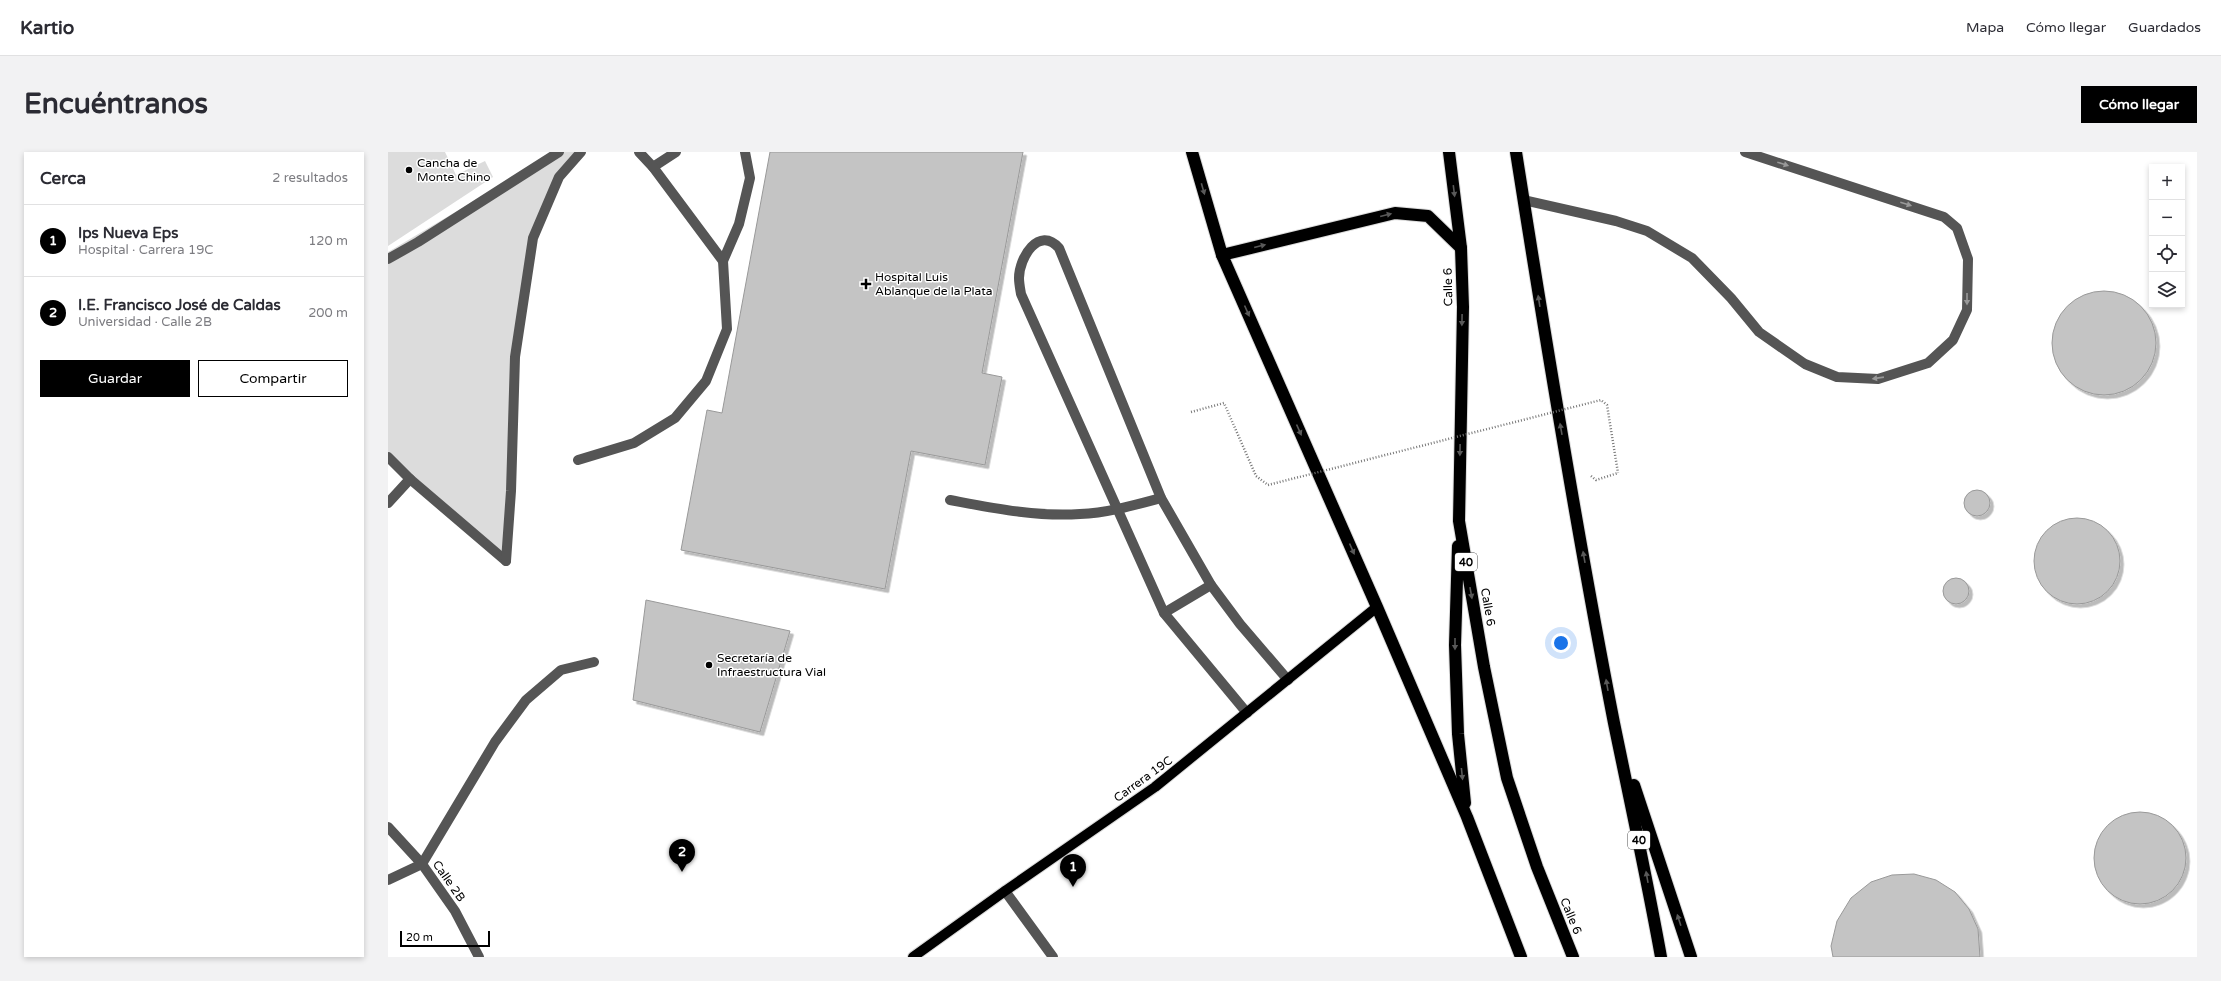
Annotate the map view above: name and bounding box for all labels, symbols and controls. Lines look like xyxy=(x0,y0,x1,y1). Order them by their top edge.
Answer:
text: Kartio xyxy=(20,17,74,39)
text: Mapa xyxy=(1966,19,2004,36)
text: Cómo llegar xyxy=(2026,19,2106,36)
text: Guardados xyxy=(2128,19,2201,36)
button: Cómo llegar xyxy=(2081,86,2197,123)
text: Encuéntranos xyxy=(24,87,208,121)
place label: Cancha de Monte Chino xyxy=(417,156,491,184)
one-way arrow xyxy=(1777,161,1789,167)
map controls xyxy=(2149,164,2185,308)
button: + xyxy=(2149,164,2185,200)
marker: Cancha de Monte Chino xyxy=(404,165,414,175)
text: Cerca xyxy=(40,168,86,189)
text: 2 resultados xyxy=(272,170,348,186)
one-way arrow xyxy=(1200,184,1206,196)
one-way arrow xyxy=(1451,185,1457,197)
button: − xyxy=(2149,200,2185,236)
one-way arrow xyxy=(1901,201,1913,207)
one-way arrow xyxy=(1380,211,1392,217)
text: Ips Nueva Eps xyxy=(78,224,178,242)
text: 1 xyxy=(49,233,57,249)
text: 120 m xyxy=(308,233,348,249)
button: locate xyxy=(2149,236,2185,272)
text: Hospital · Carrera 19C xyxy=(78,242,213,258)
one-way arrow xyxy=(1254,242,1266,248)
street label: Calle 6 xyxy=(1441,268,1455,306)
place label: Hospital Luis Ablanque de la Plata xyxy=(875,270,993,298)
button: layers xyxy=(2149,272,2185,308)
marker: Hospital Luis Ablanque de la Plata xyxy=(860,278,872,290)
one-way arrow xyxy=(1964,293,1970,306)
one-way arrow xyxy=(1536,294,1542,307)
text: I.E. Francisco José de Caldas xyxy=(78,296,281,314)
text: 2 xyxy=(49,305,57,321)
text: 200 m xyxy=(308,305,348,321)
one-way arrow xyxy=(1244,306,1250,317)
text: Universidad · Calle 2B xyxy=(78,314,212,330)
one-way arrow xyxy=(1459,314,1466,326)
button: Guardar xyxy=(40,360,190,397)
button: Compartir xyxy=(198,360,348,397)
one-way arrow xyxy=(1872,375,1885,381)
one-way arrow xyxy=(1558,423,1564,435)
one-way arrow xyxy=(1296,425,1302,436)
one-way arrow xyxy=(1457,444,1463,457)
one-way arrow xyxy=(1349,544,1355,555)
one-way arrow xyxy=(1581,551,1587,563)
road number: 40 xyxy=(1455,553,1477,571)
one-way arrow xyxy=(1469,587,1475,599)
street label: Calle 6 xyxy=(1478,587,1498,627)
your location xyxy=(1551,633,1571,653)
one-way arrow xyxy=(1452,638,1458,651)
place label: Secretaría de Infraestructura Vial xyxy=(717,651,826,679)
marker: Secretaría de Infraestructura Vial xyxy=(704,660,714,670)
one-way arrow xyxy=(1604,678,1610,691)
street label: Carrera 19C xyxy=(1111,753,1175,805)
one-way arrow xyxy=(1459,768,1465,780)
road number: 40 xyxy=(1628,831,1650,849)
pin: 2 xyxy=(669,839,695,872)
pin: 1 xyxy=(1060,854,1086,887)
street label: Calle 2B xyxy=(430,858,468,904)
one-way arrow xyxy=(1644,871,1650,883)
street label: Calle 6 xyxy=(1557,896,1585,936)
one-way arrow xyxy=(1676,914,1682,926)
scale bar xyxy=(400,929,490,948)
text: 20 m xyxy=(406,931,433,944)

